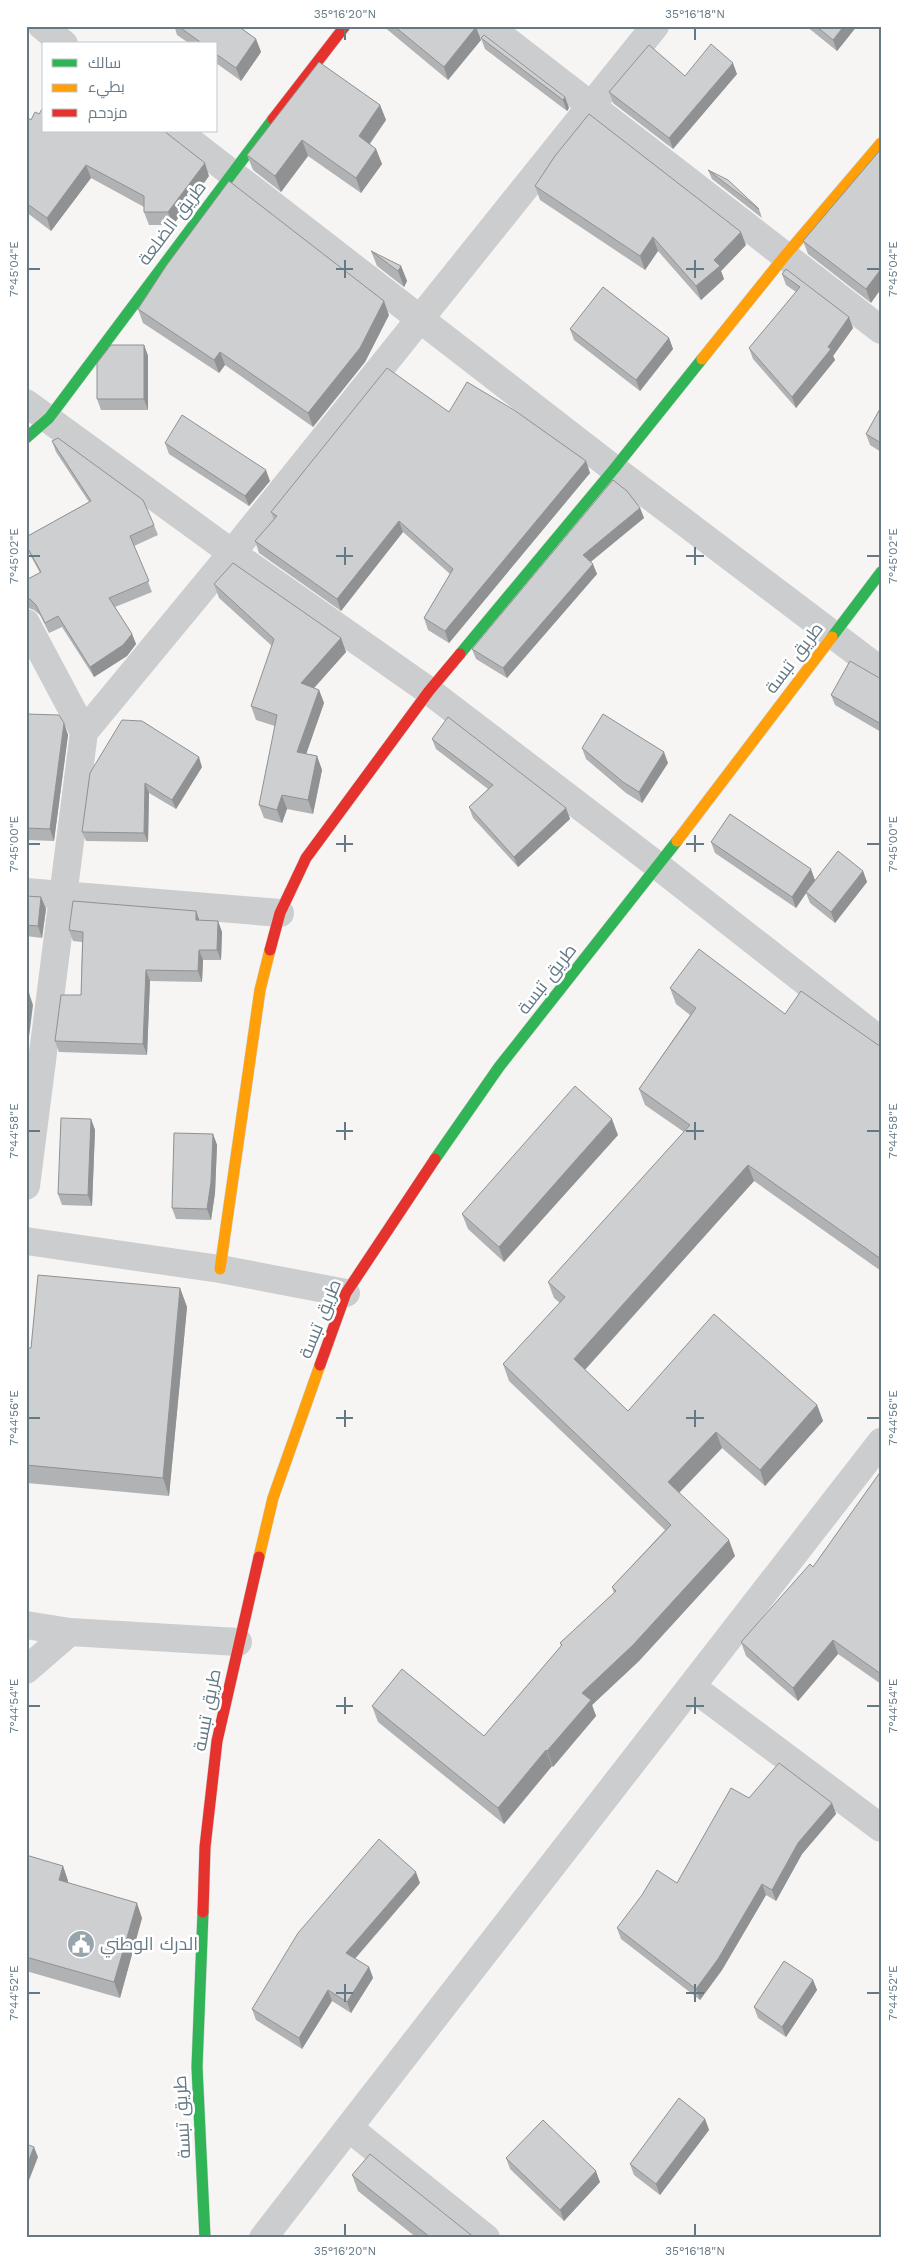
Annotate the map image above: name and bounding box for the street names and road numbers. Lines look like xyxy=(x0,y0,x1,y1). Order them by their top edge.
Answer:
street label: طريق الضلعة xyxy=(133,177,212,270)
street label: طريق تبسة xyxy=(760,618,829,698)
street label: طريق تبسة xyxy=(513,939,582,1019)
street label: طريق تبسة xyxy=(294,1276,347,1362)
street label: طريق تبسة xyxy=(188,1667,227,1753)
street label: طريق تبسة xyxy=(169,2075,196,2159)

